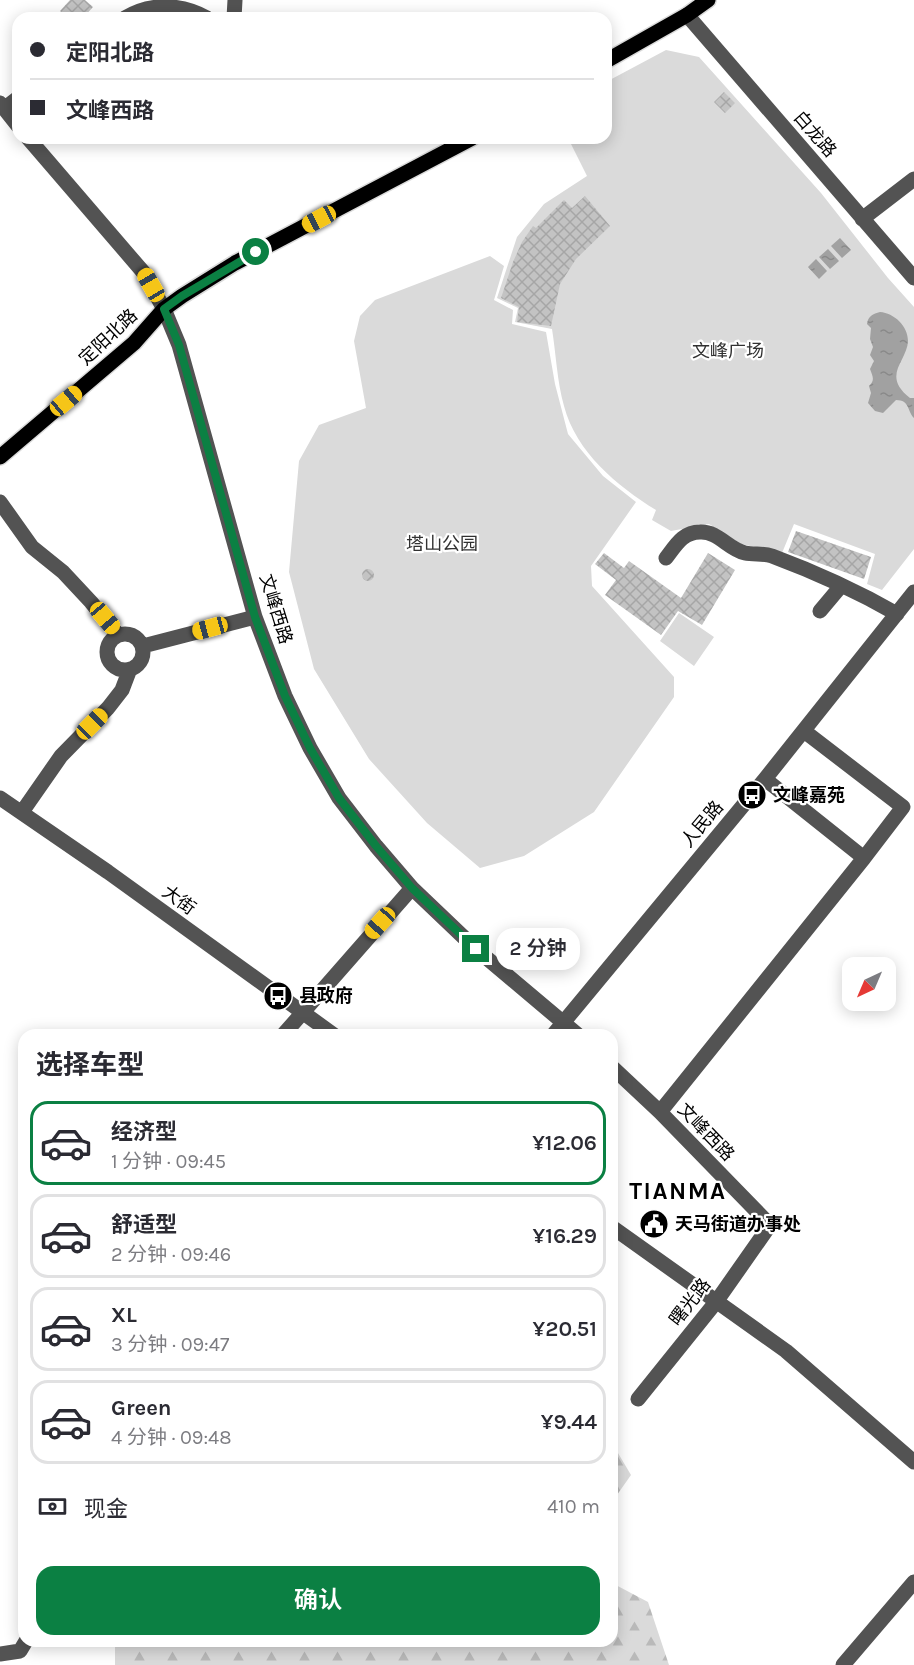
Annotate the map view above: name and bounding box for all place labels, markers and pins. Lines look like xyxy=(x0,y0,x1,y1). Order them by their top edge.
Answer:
bus stop icon: 文峰嘉苑 xyxy=(736,779,768,811)
place label: 文峰嘉苑 xyxy=(773,784,845,806)
bus stop icon: 县政府 xyxy=(262,980,294,1012)
place label: 县政府 xyxy=(299,985,353,1007)
public building icon: 天马街道办事处 xyxy=(638,1208,670,1240)
place label: 天马街道办事处 xyxy=(675,1213,801,1235)

